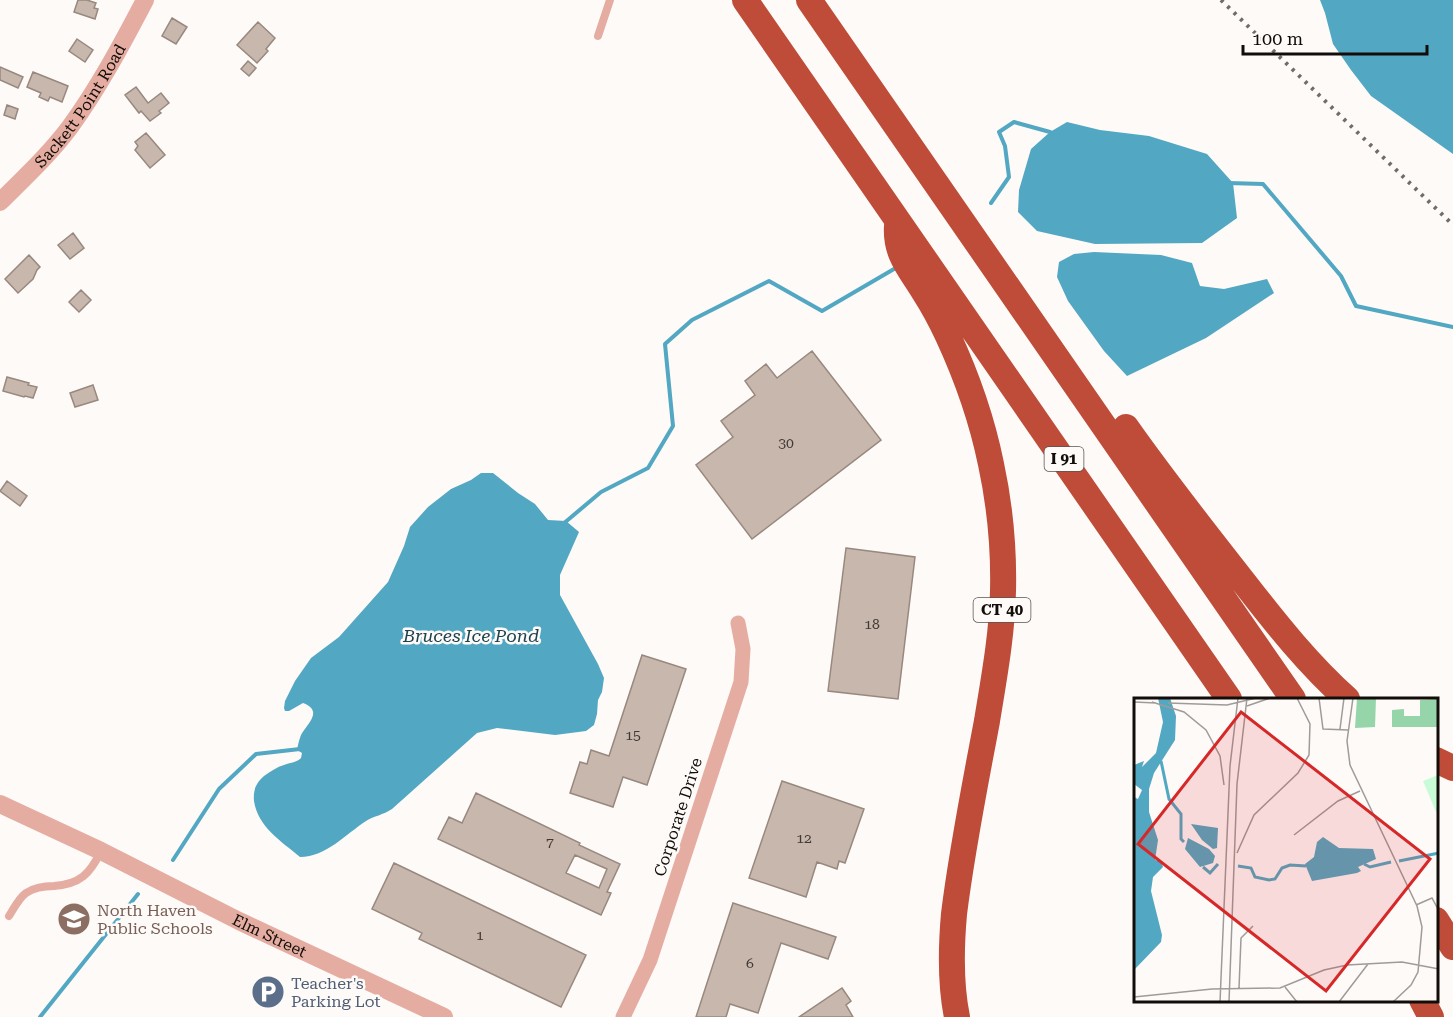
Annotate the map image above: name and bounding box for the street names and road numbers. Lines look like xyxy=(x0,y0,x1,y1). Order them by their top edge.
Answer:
street label: Sackett Point Road xyxy=(30,40,129,171)
road number: I 91 xyxy=(1044,447,1084,471)
road number: CT 40 xyxy=(974,598,1030,622)
street label: Corporate Drive xyxy=(650,755,706,879)
street label: Elm Street xyxy=(229,910,310,961)

